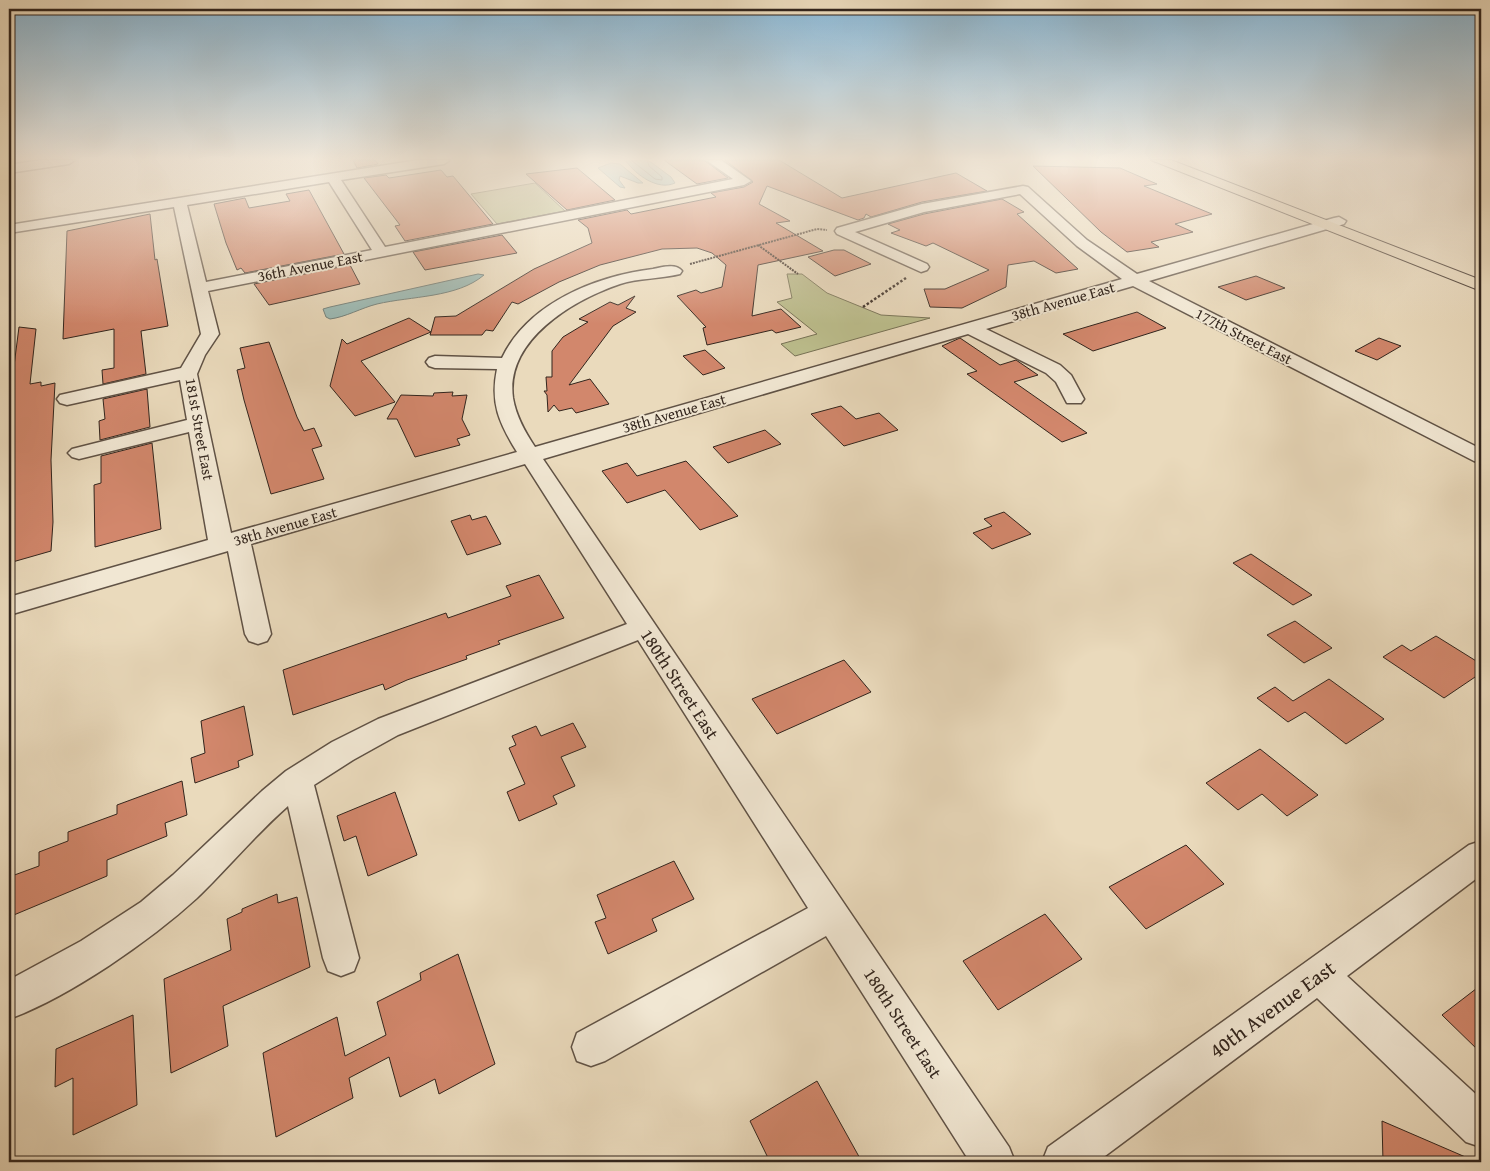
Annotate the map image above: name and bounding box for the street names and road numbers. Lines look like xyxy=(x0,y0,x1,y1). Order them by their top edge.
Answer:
street label: 36th Avenue East xyxy=(256,245,365,286)
street label: 38th Avenue East xyxy=(1009,276,1118,326)
street label: 177th Street East xyxy=(1192,303,1297,370)
street label: 181st Street East xyxy=(181,376,219,482)
street label: 38th Avenue East xyxy=(620,388,729,438)
street label: 38th Avenue East xyxy=(231,501,340,551)
street label: 180th Street East xyxy=(634,623,726,745)
street label: 40th Avenue East xyxy=(1202,952,1342,1065)
street label: 180th Street East xyxy=(857,962,949,1084)

